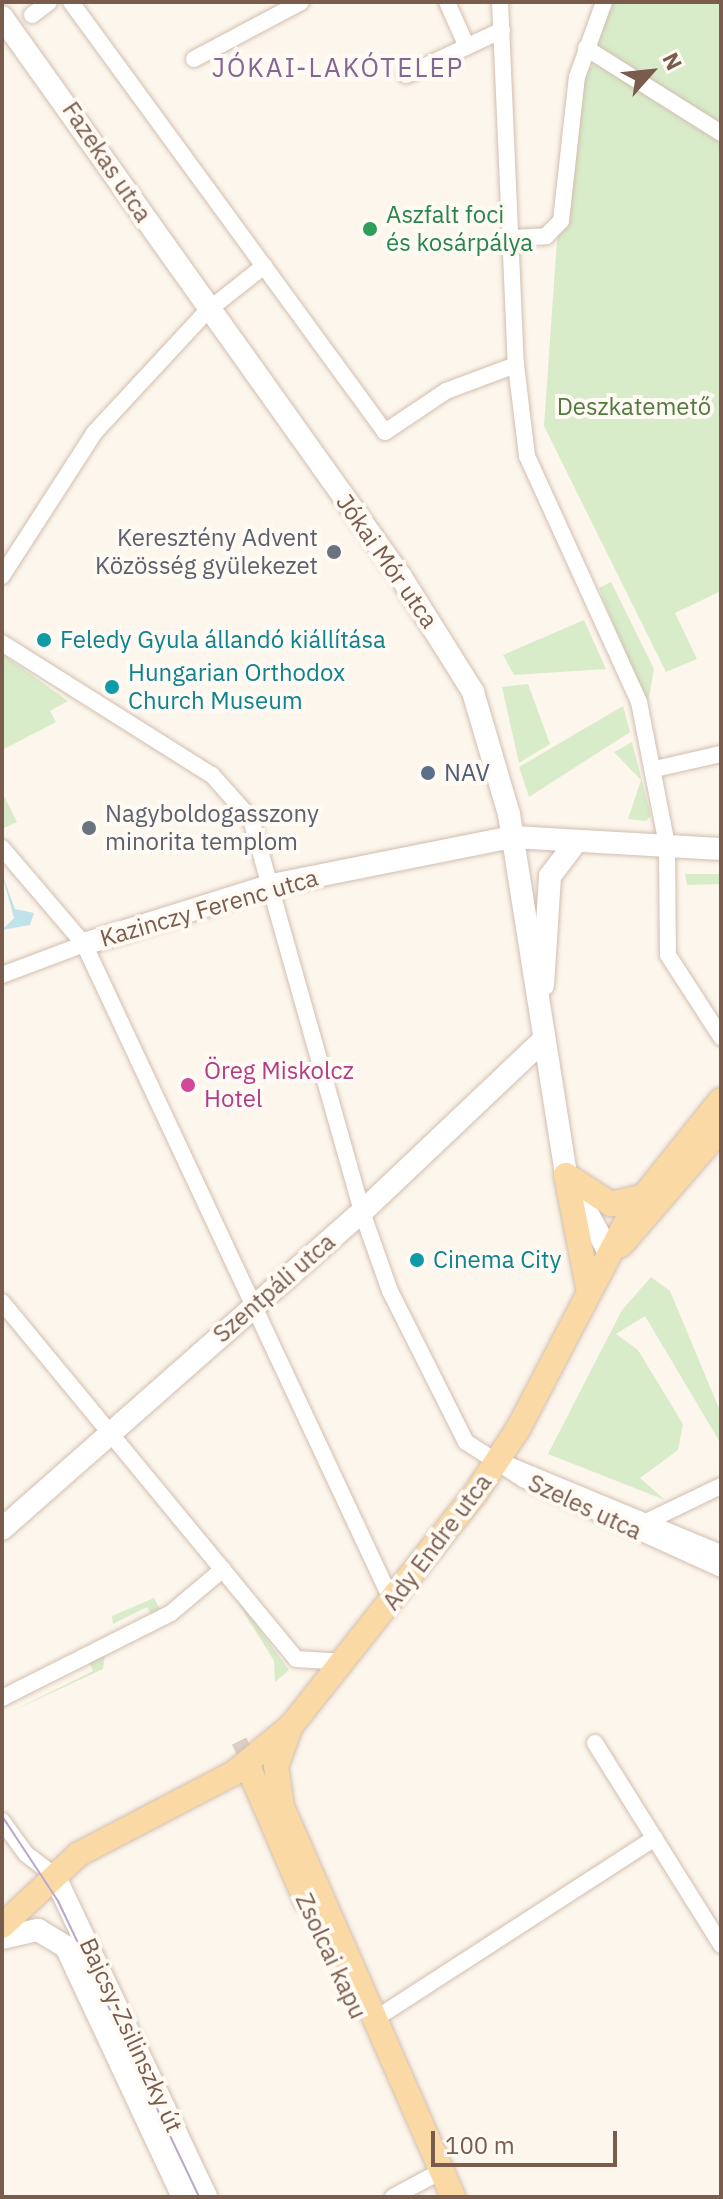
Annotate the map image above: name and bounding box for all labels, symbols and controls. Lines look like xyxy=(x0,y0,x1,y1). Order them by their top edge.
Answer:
north arrow xyxy=(611,32,691,112)
text: N xyxy=(656,47,689,75)
district label: JÓKAI-LAKÓTELEP xyxy=(212,52,464,84)
street label: Fazekas utca xyxy=(56,96,158,228)
place label: Aszfalt foci és kosárpálya xyxy=(386,201,533,257)
marker: Aszfalt foci és kosárpálya xyxy=(361,220,379,238)
park label: Deszkatemető xyxy=(557,393,711,421)
street label: Jókai Mór utca xyxy=(330,488,444,634)
place label: Keresztény Advent Közösség gyülekezet xyxy=(95,524,318,580)
marker: Keresztény Advent Közösség gyülekezet xyxy=(325,543,343,561)
place label: Feledy Gyula állandó kiállítása xyxy=(60,626,386,654)
marker: Feledy Gyula állandó kiállítása xyxy=(35,631,53,649)
place label: Hungarian Orthodox Church Museum xyxy=(128,659,345,715)
marker: Hungarian Orthodox Church Museum xyxy=(103,678,121,696)
place label: NAV xyxy=(444,759,490,787)
marker: NAV xyxy=(419,764,437,782)
place label: Nagyboldogasszony minorita templom xyxy=(105,800,319,856)
marker: Nagyboldogasszony minorita templom xyxy=(80,819,98,837)
street label: Kazinczy Ferenc utca xyxy=(97,863,321,953)
place label: Öreg Miskolcz Hotel xyxy=(204,1057,354,1113)
marker: Öreg Miskolcz Hotel xyxy=(179,1076,197,1094)
street label: Szentpáli utca xyxy=(207,1227,341,1349)
place label: Cinema City xyxy=(433,1246,561,1274)
marker: Cinema City xyxy=(408,1251,426,1269)
street label: Ady Endre utca xyxy=(376,1468,498,1616)
street label: Szeles utca xyxy=(524,1468,646,1546)
street label: Zsolcai kapu xyxy=(289,1889,373,2023)
street label: Bajcsy-Zsilinszky út xyxy=(73,1933,189,2137)
scale bar xyxy=(435,2115,621,2165)
text: 100 m xyxy=(445,2129,515,2161)

